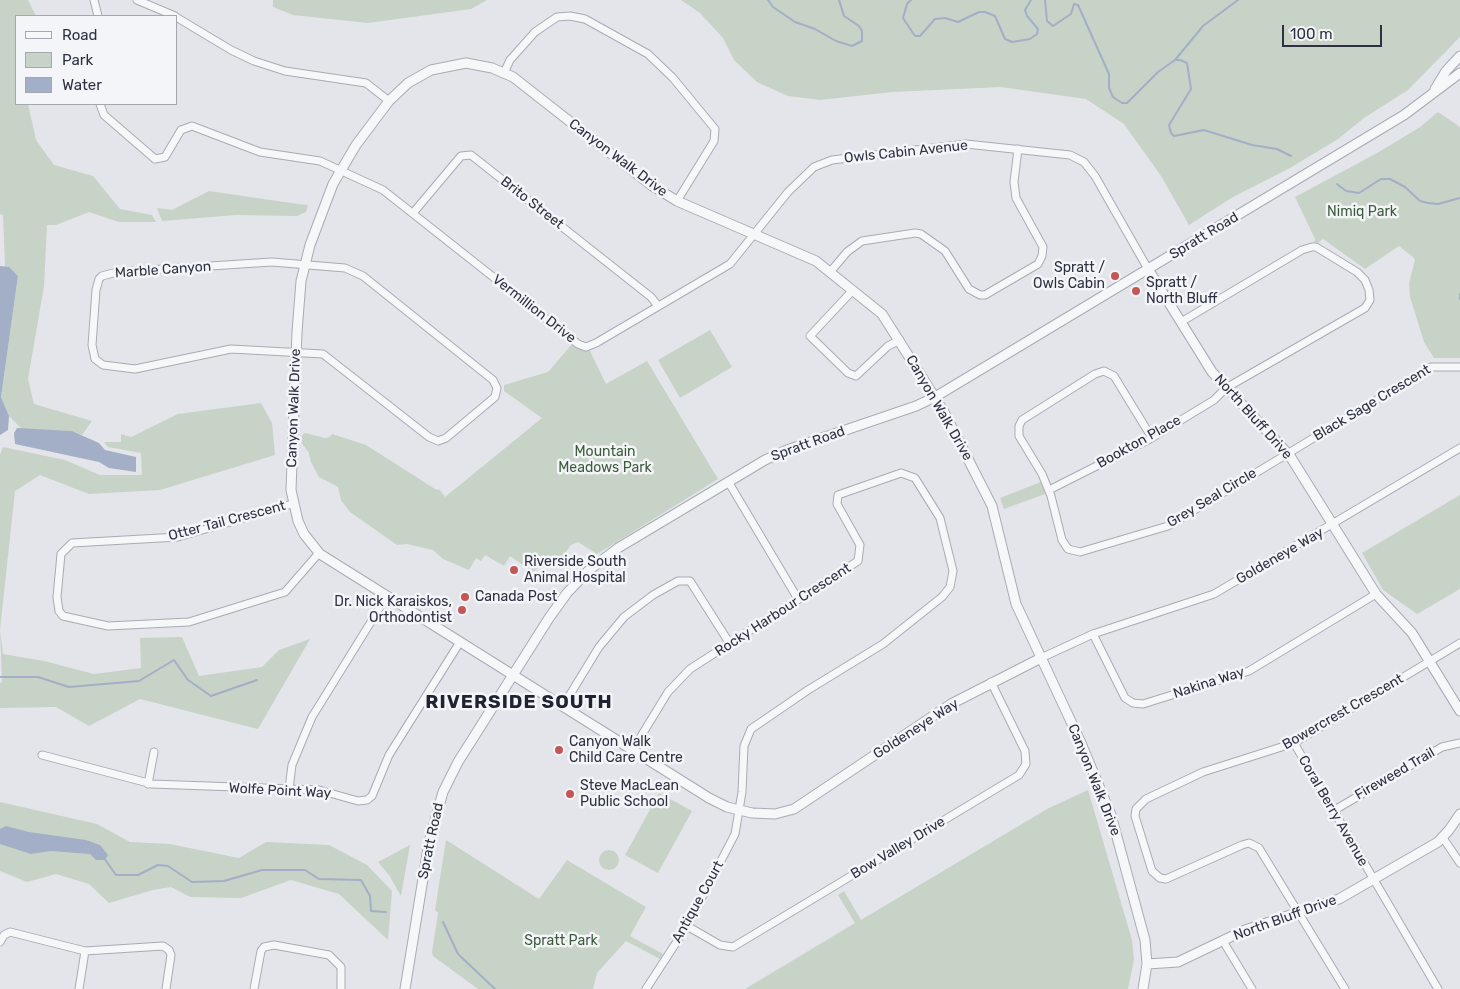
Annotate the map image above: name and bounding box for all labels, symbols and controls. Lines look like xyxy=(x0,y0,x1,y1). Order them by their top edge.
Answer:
legend xyxy=(15,15,178,105)
scale bar xyxy=(1285,15,1385,47)
text: 100 m xyxy=(1290,25,1332,43)
text: Road xyxy=(62,26,98,44)
text: Park xyxy=(62,51,93,69)
text: Water xyxy=(62,76,102,94)
street label: Canyon Walk Drive xyxy=(565,115,671,201)
street label: Owls Cabin Avenue xyxy=(843,137,969,167)
street label: Brito Street xyxy=(497,173,567,233)
park label: Nimiq Park xyxy=(1327,204,1397,220)
street label: Spratt Road xyxy=(1166,209,1242,263)
street label: Marble Canyon xyxy=(114,258,212,282)
place label: Spratt / Owls Cabin xyxy=(1033,260,1105,292)
marker: Spratt / Owls Cabin xyxy=(1109,270,1121,282)
street label: Vermillion Drive xyxy=(489,271,579,347)
place label: Spratt / North Bluff xyxy=(1146,275,1217,308)
marker: Spratt / North Bluff xyxy=(1130,285,1142,297)
street label: Canyon Walk Drive xyxy=(284,348,304,468)
street label: Canyon Walk Drive xyxy=(902,352,976,464)
street label: Black Sage Crescent xyxy=(1310,361,1434,445)
street label: North Bluff Drive xyxy=(1210,371,1296,463)
street label: Bookton Place xyxy=(1094,412,1184,472)
street label: Spratt Road xyxy=(769,423,847,465)
park label: Mountain Meadows Park xyxy=(558,444,652,477)
street label: Grey Seal Circle xyxy=(1164,465,1260,531)
street label: Otter Tail Crescent xyxy=(167,497,287,545)
street label: Goldeneye Way xyxy=(1233,524,1327,588)
place label: Riverside South Animal Hospital xyxy=(524,554,627,586)
street label: Rocky Harbour Crescent xyxy=(712,560,854,660)
marker: Riverside South Animal Hospital xyxy=(508,564,520,576)
place label: Canada Post xyxy=(475,589,557,605)
marker: Canada Post xyxy=(459,591,471,603)
place label: Dr. Nick Karaiskos, Orthodontist xyxy=(334,594,452,626)
marker: Dr. Nick Karaiskos, Orthodontist xyxy=(456,604,468,616)
street label: Nakina Way xyxy=(1171,664,1247,702)
street label: Bowercrest Crescent xyxy=(1279,670,1407,754)
district label: RIVERSIDE SOUTH xyxy=(423,692,615,714)
street label: Goldeneye Way xyxy=(870,695,962,763)
street label: Canyon Walk Drive xyxy=(1064,722,1124,838)
place label: Canyon Walk Child Care Centre xyxy=(569,734,683,766)
marker: Canyon Walk Child Care Centre xyxy=(553,744,565,756)
street label: Fireweed Trail xyxy=(1352,744,1438,804)
street label: Coral Berry Avenue xyxy=(1294,753,1372,869)
place label: Steve MacLean Public School xyxy=(580,778,679,810)
street label: Wolfe Point Way xyxy=(228,780,332,802)
marker: Steve MacLean Public School xyxy=(564,788,576,800)
street label: Spratt Road xyxy=(415,801,447,881)
street label: Bow Valley Drive xyxy=(848,813,948,883)
street label: Antique Court xyxy=(669,858,727,946)
street label: North Bluff Drive xyxy=(1231,892,1339,944)
park label: Spratt Park xyxy=(524,933,598,949)

